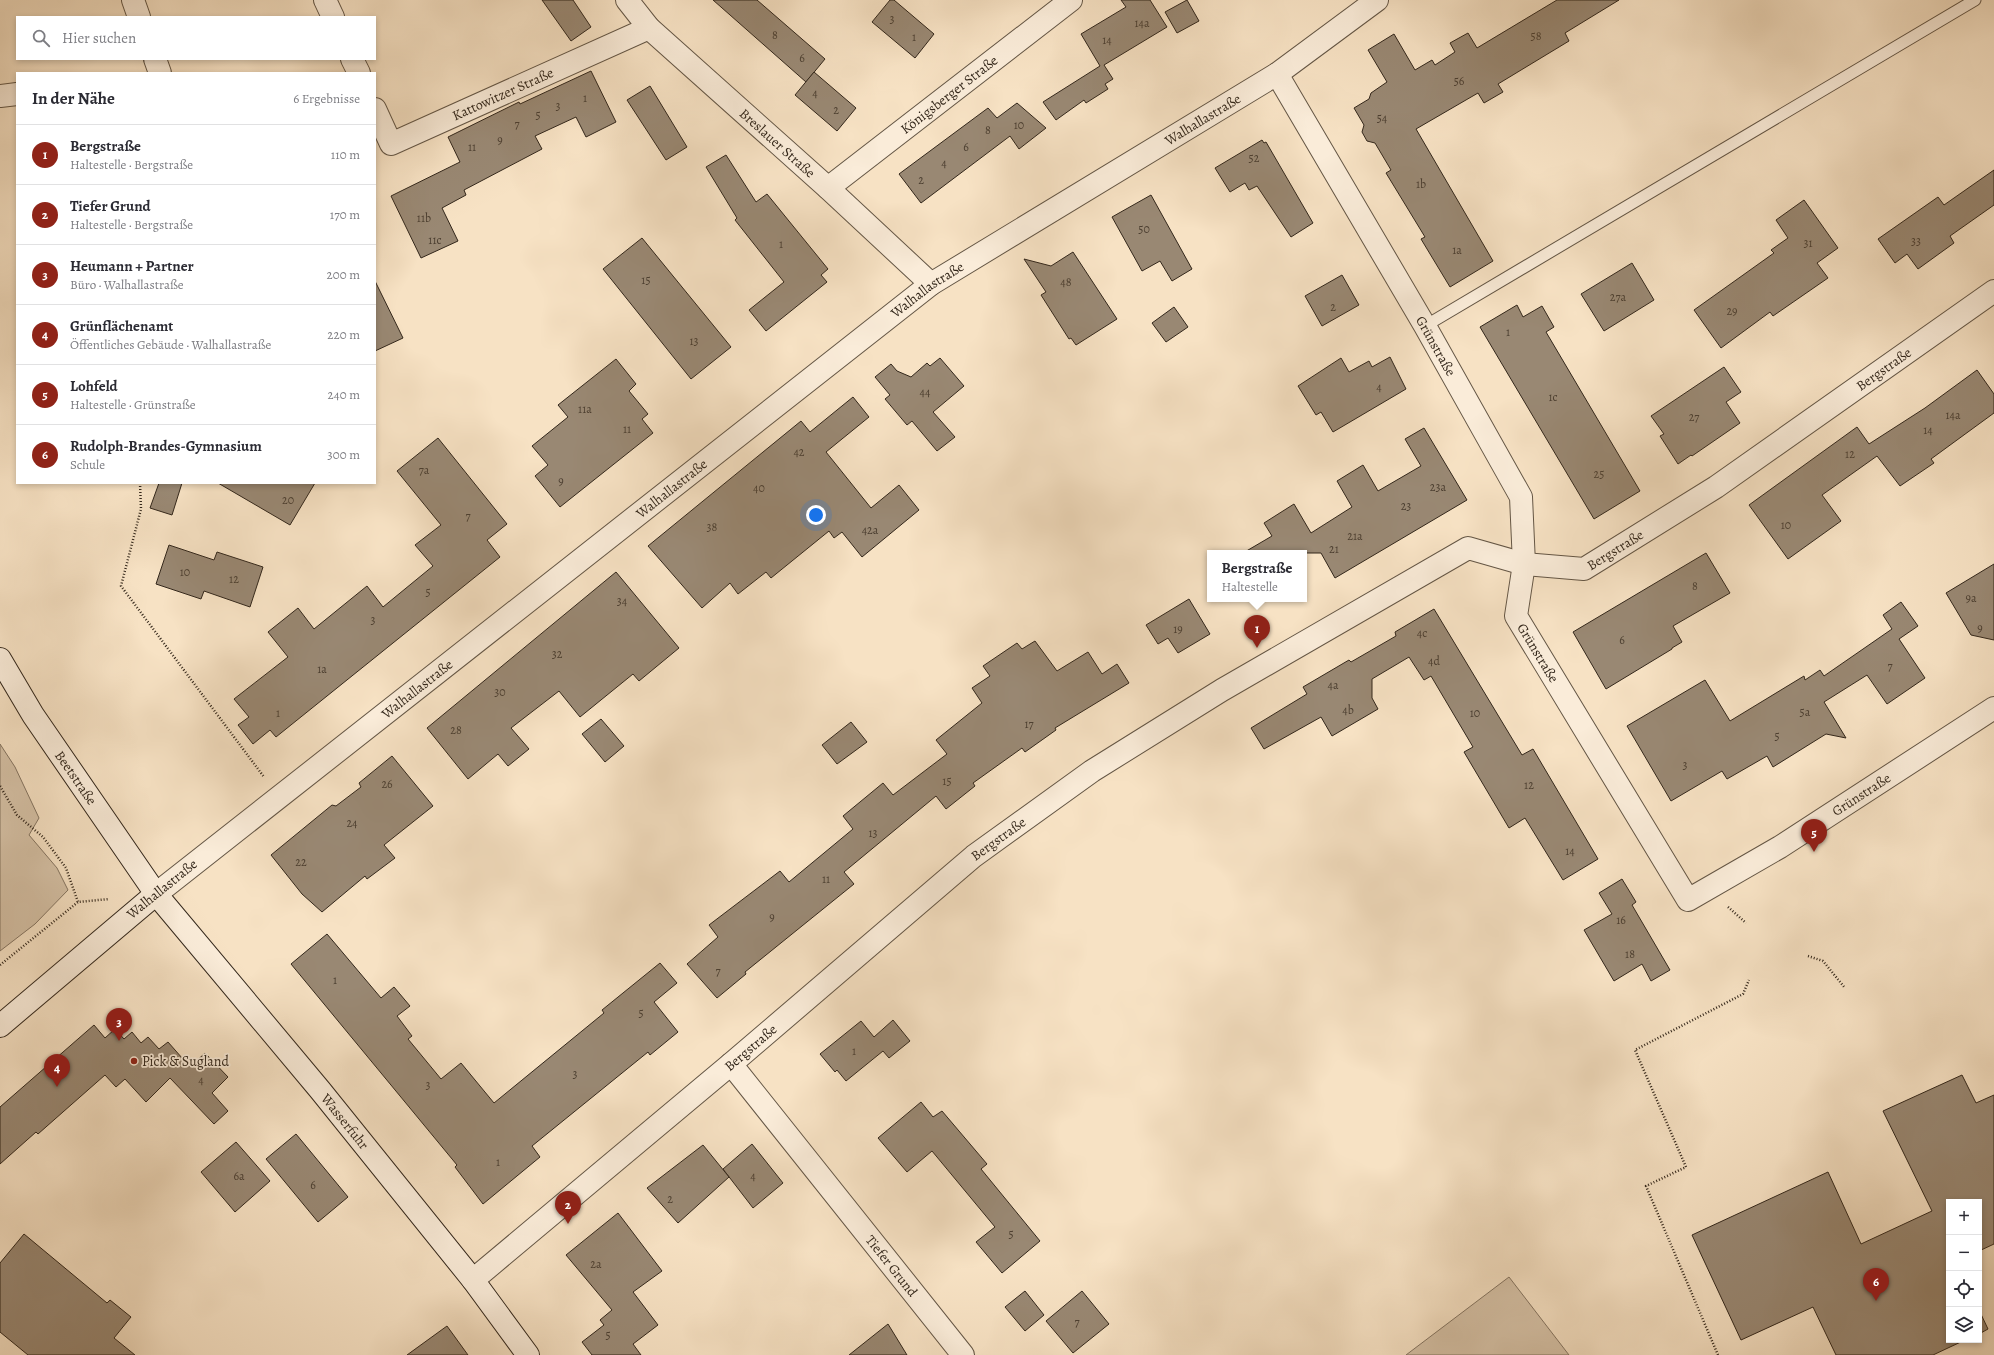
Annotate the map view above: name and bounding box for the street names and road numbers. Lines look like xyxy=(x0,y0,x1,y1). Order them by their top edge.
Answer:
street label: Königsberger Straße xyxy=(896,51,1002,138)
street label: Kattowitzer Straße xyxy=(449,63,556,125)
street label: Walhallastraße xyxy=(1160,89,1244,150)
street label: Breslauer Straße xyxy=(736,104,820,182)
street label: Walhallastraße xyxy=(886,257,967,323)
street label: Grünstraße xyxy=(1412,312,1461,379)
street label: Bergstraße xyxy=(1852,343,1915,395)
street label: Walhallastraße xyxy=(631,454,711,523)
street label: Bergstraße xyxy=(1583,525,1647,575)
street label: Grünstraße xyxy=(1513,619,1564,686)
street label: Walhallastraße xyxy=(376,655,456,723)
street label: Beetstraße xyxy=(51,747,101,809)
street label: Grünstraße xyxy=(1828,768,1894,820)
street label: Bergstraße xyxy=(967,812,1029,865)
street label: Walhallastraße xyxy=(122,855,201,924)
street label: Bergstraße xyxy=(720,1020,781,1075)
street label: Wasserfuhr xyxy=(316,1089,374,1154)
street label: Tiefer Grund xyxy=(861,1231,922,1301)

